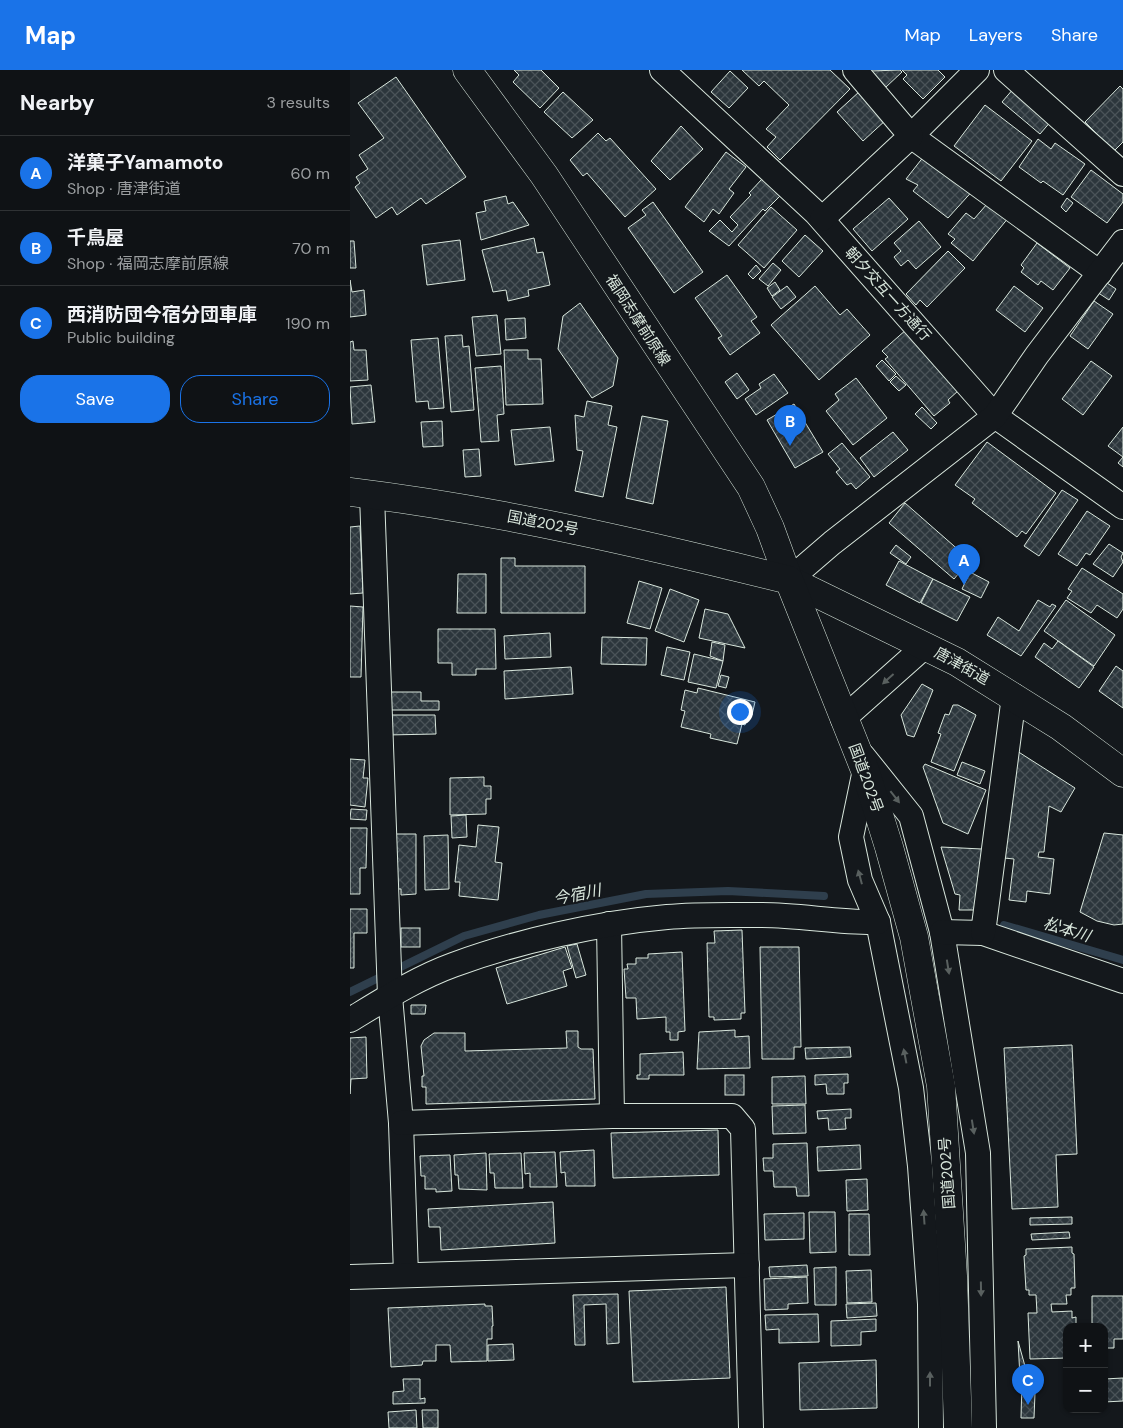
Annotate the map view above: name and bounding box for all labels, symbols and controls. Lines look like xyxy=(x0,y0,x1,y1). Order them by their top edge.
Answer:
text: Map xyxy=(25,20,76,51)
text: Map xyxy=(905,23,941,47)
text: Layers xyxy=(969,23,1023,47)
text: Share xyxy=(1051,23,1098,47)
text: Nearby xyxy=(20,89,94,117)
text: 3 results xyxy=(267,92,330,113)
text: 洋菓子Yamamoto xyxy=(67,150,223,175)
text: A xyxy=(30,163,42,184)
text: 60 m xyxy=(290,163,330,184)
text: Shop · 唐津街道 xyxy=(67,178,181,199)
text: 千鳥屋 xyxy=(67,225,124,250)
text: B xyxy=(31,238,41,259)
text: 70 m xyxy=(292,238,330,259)
street label: 朝夕交互一方通行 xyxy=(840,243,936,345)
text: Shop · 福岡志摩前原線 xyxy=(67,253,229,274)
street label: 福岡志摩前原線 xyxy=(601,271,675,369)
text: 西消防団今宿分団車庫 xyxy=(67,302,257,327)
text: C xyxy=(30,313,42,334)
text: 190 m xyxy=(286,313,330,334)
text: Public building xyxy=(67,327,175,348)
button: Save xyxy=(20,375,170,423)
button: Share xyxy=(180,375,330,423)
pin: B xyxy=(774,405,806,446)
street label: 国道202号 xyxy=(506,506,580,540)
pin: A xyxy=(948,544,980,585)
street label: 唐津街道 xyxy=(931,643,993,689)
one-way arrow xyxy=(882,673,895,684)
your location xyxy=(727,699,753,725)
street label: 国道202号 xyxy=(844,741,888,815)
one-way arrow xyxy=(890,790,901,803)
one-way arrow xyxy=(856,869,864,884)
water label: 今宿川 xyxy=(552,879,605,909)
water label: 松本川 xyxy=(1041,912,1095,947)
one-way arrow xyxy=(944,959,952,975)
one-way arrow xyxy=(900,1047,908,1063)
one-way arrow xyxy=(970,1119,978,1135)
street label: 国道202号 xyxy=(935,1136,959,1210)
one-way arrow xyxy=(919,1209,927,1225)
one-way arrow xyxy=(977,1281,985,1297)
map controls xyxy=(1063,1323,1108,1413)
button: + xyxy=(1063,1323,1108,1368)
pin: C xyxy=(1012,1364,1044,1405)
button: − xyxy=(1063,1368,1108,1413)
one-way arrow xyxy=(926,1371,934,1387)

